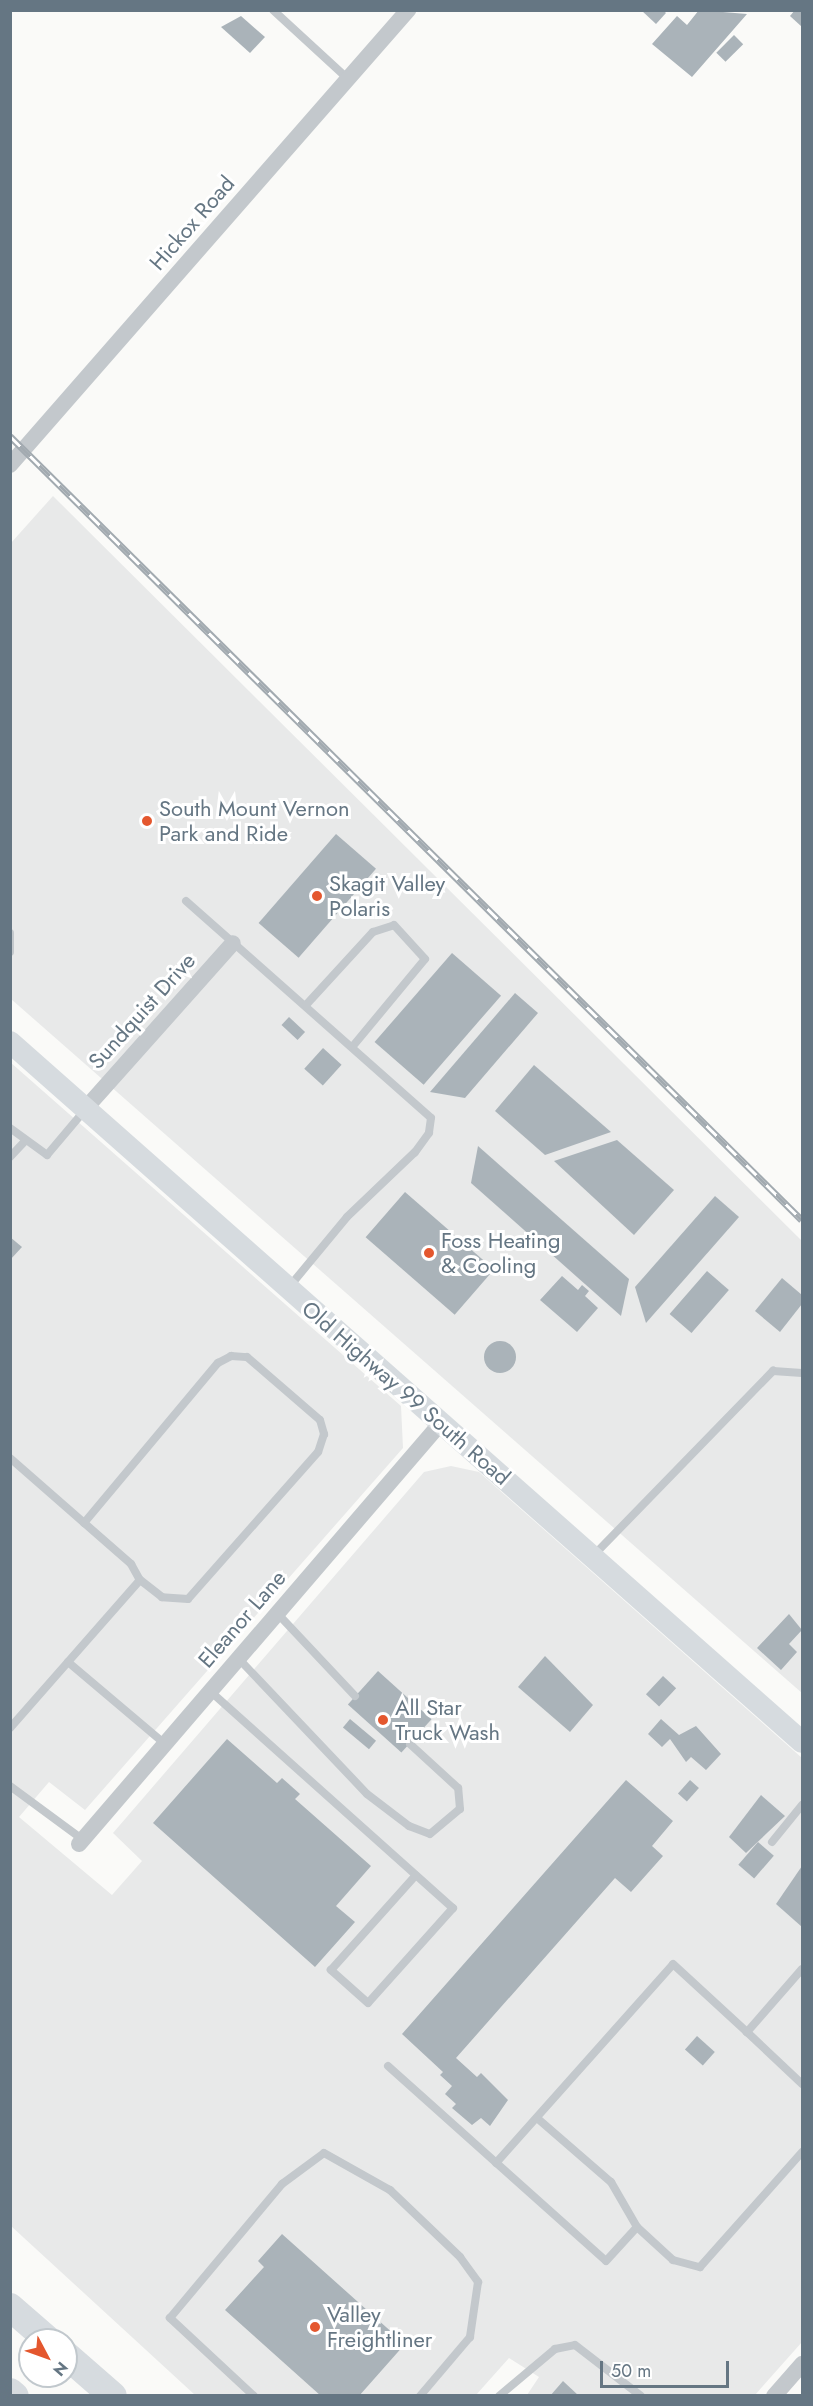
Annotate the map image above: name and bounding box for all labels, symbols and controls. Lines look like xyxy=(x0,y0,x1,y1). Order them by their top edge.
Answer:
street label: Hickox Road xyxy=(144,170,240,276)
place label: South Mount Vernon Park and Ride xyxy=(159,795,350,846)
marker: South Mount Vernon Park and Ride xyxy=(140,814,154,828)
place label: Skagit Valley Polaris xyxy=(329,870,445,921)
marker: Skagit Valley Polaris xyxy=(310,889,324,903)
street label: Sundquist Drive xyxy=(83,947,201,1075)
place label: Foss Heating & Cooling xyxy=(441,1227,560,1278)
marker: Foss Heating & Cooling xyxy=(422,1246,436,1260)
street label: Old Highway 99 South Road xyxy=(297,1295,515,1491)
street label: Eleanor Lane xyxy=(193,1565,291,1673)
place label: All Star Truck Wash xyxy=(395,1694,500,1746)
marker: All Star Truck Wash xyxy=(376,1713,390,1727)
place label: Valley Freightliner xyxy=(327,2301,432,2352)
marker: Valley Freightliner xyxy=(308,2320,322,2334)
north arrow xyxy=(18,2328,78,2388)
scale bar xyxy=(603,2349,732,2387)
text: N xyxy=(48,2356,73,2381)
text: 50 m xyxy=(611,2358,651,2384)

